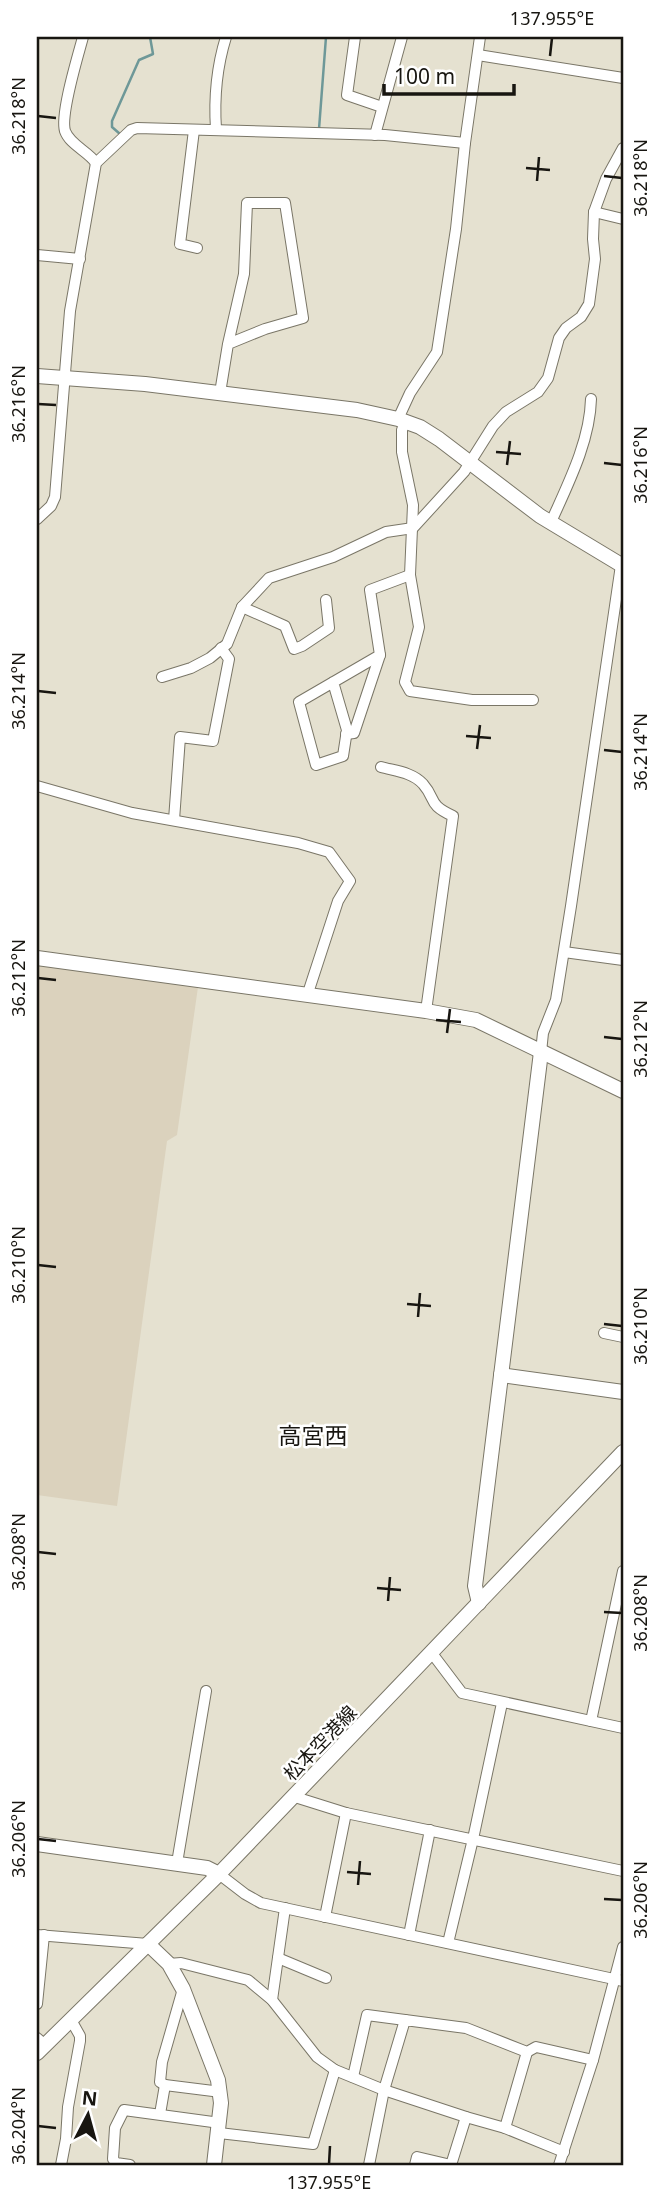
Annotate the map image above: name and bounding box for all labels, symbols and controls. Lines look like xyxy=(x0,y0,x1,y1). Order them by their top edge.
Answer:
text: 137.955°E xyxy=(510,6,594,30)
scale bar xyxy=(384,52,513,96)
text: 100 m xyxy=(394,62,455,90)
text: 36.218°N xyxy=(6,77,30,155)
text: 36.218°N xyxy=(628,139,652,217)
text: 36.216°N xyxy=(6,365,30,443)
text: 36.216°N xyxy=(628,426,652,504)
text: 36.214°N xyxy=(6,652,30,730)
text: 36.214°N xyxy=(628,713,652,791)
text: 36.212°N xyxy=(6,939,30,1017)
text: 36.212°N xyxy=(628,1000,652,1078)
text: 36.210°N xyxy=(6,1226,30,1304)
text: 36.210°N xyxy=(628,1287,652,1365)
district label: 高宮西 xyxy=(279,1419,348,1451)
text: 36.208°N xyxy=(6,1513,30,1591)
text: 36.208°N xyxy=(628,1574,652,1652)
street label: 松本空港線 xyxy=(278,1700,362,1786)
text: 36.206°N xyxy=(6,1800,30,1878)
text: 36.206°N xyxy=(628,1861,652,1939)
north arrow xyxy=(52,2080,122,2150)
text: N xyxy=(81,2084,99,2112)
text: 36.204°N xyxy=(6,2087,30,2165)
text: 137.955°E xyxy=(287,2170,371,2194)

